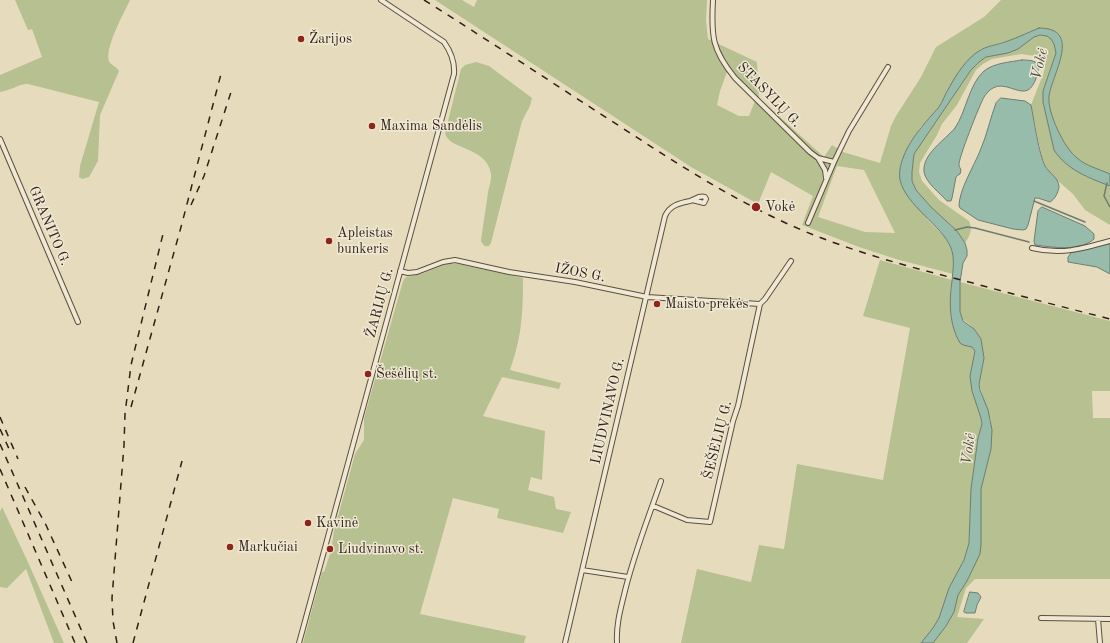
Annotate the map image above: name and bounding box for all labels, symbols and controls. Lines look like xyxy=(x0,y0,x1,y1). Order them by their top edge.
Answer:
place label: Žarijos xyxy=(309,31,352,47)
marker: Žarijos xyxy=(296,34,306,44)
water label: Vokė xyxy=(1028,47,1052,81)
street label: STASYLŲ G. xyxy=(734,59,804,131)
place label: Maxima Sandėlis xyxy=(380,118,482,134)
marker: Maxima Sandėlis xyxy=(367,121,377,131)
street label: GRANITO G. xyxy=(25,184,73,268)
place label: Vokė xyxy=(765,199,795,215)
marker: Vokė xyxy=(750,201,762,213)
place label: Apleistas bunkeris xyxy=(337,225,393,258)
marker: Apleistas bunkeris xyxy=(324,236,334,246)
street label: IŽOS G. xyxy=(553,260,607,286)
street label: ŽARIJŲ G. xyxy=(363,266,397,340)
place label: Maisto prekės xyxy=(665,296,748,312)
marker: Maisto prekės xyxy=(652,299,662,309)
street label: LIUDVINAVO G. xyxy=(588,356,628,466)
place label: Šešėlių st. xyxy=(376,366,437,382)
marker: Šešėlių st. xyxy=(363,369,373,379)
street label: ŠEŠĖLIŲ G. xyxy=(700,399,736,481)
water label: Vokė xyxy=(958,432,980,466)
place label: Kavinė xyxy=(316,515,358,531)
marker: Kavinė xyxy=(303,518,313,528)
place label: Markučiai xyxy=(238,539,298,555)
place label: Liudvinavo st. xyxy=(338,541,424,557)
marker: Markučiai xyxy=(225,542,235,552)
marker: Liudvinavo st. xyxy=(325,544,335,554)

